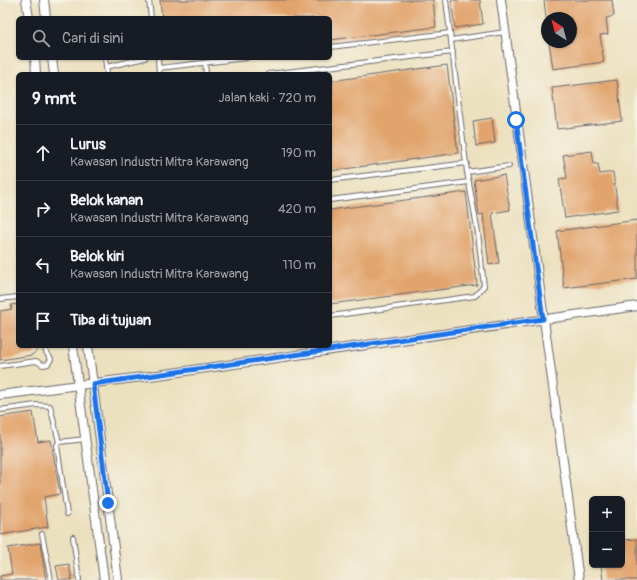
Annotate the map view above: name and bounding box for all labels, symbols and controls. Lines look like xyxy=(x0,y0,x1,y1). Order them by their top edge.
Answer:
north arrow xyxy=(541,12,577,48)
search box xyxy=(16,16,332,60)
icon: search xyxy=(30,27,52,49)
text: Cari di sini xyxy=(62,29,123,48)
text: 9 mnt xyxy=(32,88,76,109)
text: Jalan kaki · 720 m xyxy=(218,90,316,106)
route start xyxy=(507,111,525,129)
text: Lurus xyxy=(70,135,106,154)
icon: ahead xyxy=(32,142,54,164)
text: 190 m xyxy=(281,145,316,161)
text: Kawasan Industri Mitra Karawang xyxy=(70,154,248,170)
text: Belok kanan xyxy=(70,191,143,210)
icon: right xyxy=(32,198,54,220)
text: 420 m xyxy=(278,201,316,217)
text: Kawasan Industri Mitra Karawang xyxy=(70,210,248,226)
text: Belok kiri xyxy=(70,247,124,266)
icon: left xyxy=(32,254,54,276)
text: 110 m xyxy=(283,257,316,273)
text: Kawasan Industri Mitra Karawang xyxy=(70,266,248,282)
icon: arrive xyxy=(32,310,54,332)
text: Tiba di tujuan xyxy=(70,311,151,330)
route end xyxy=(99,494,117,512)
map controls xyxy=(589,496,625,568)
button: + xyxy=(589,496,625,532)
button: − xyxy=(589,532,625,568)

